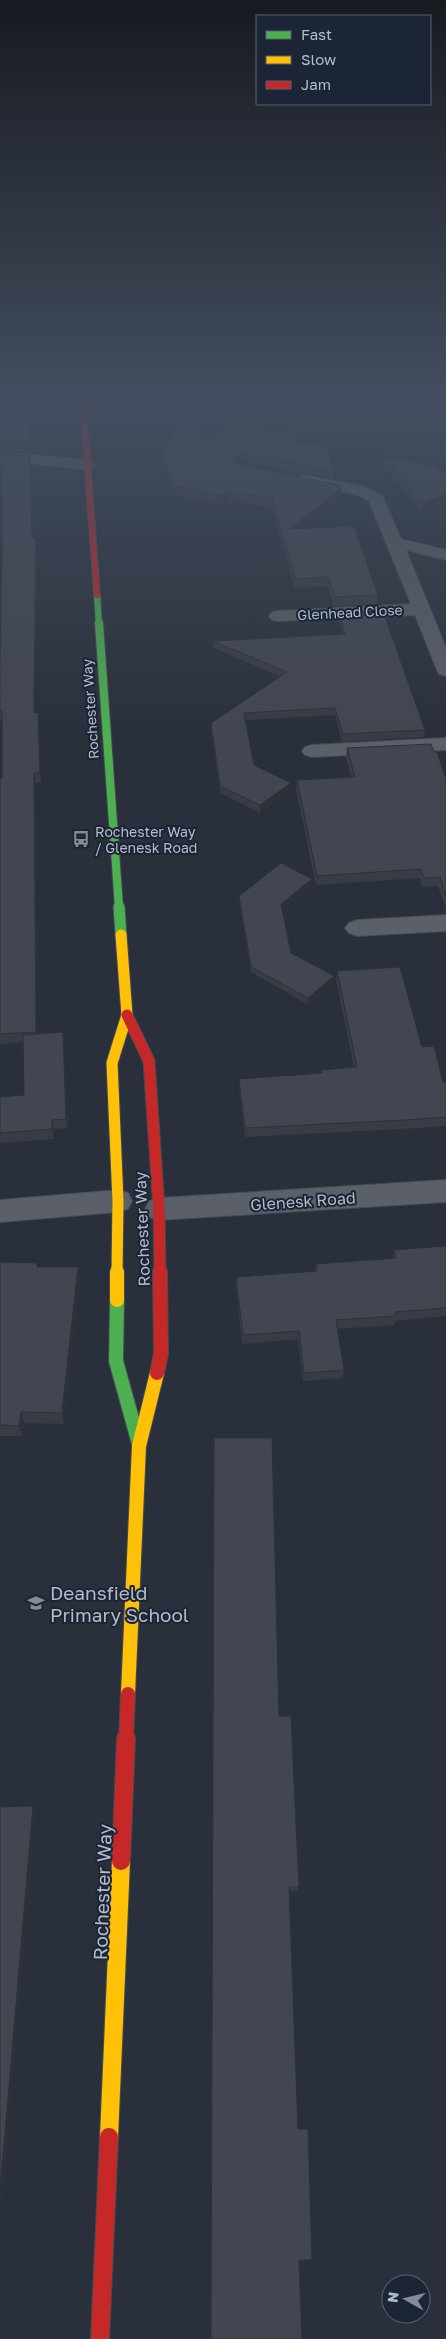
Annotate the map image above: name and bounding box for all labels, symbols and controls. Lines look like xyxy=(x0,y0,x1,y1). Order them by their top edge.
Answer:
legend xyxy=(256,15,431,105)
text: Fast xyxy=(301,25,332,43)
text: Slow xyxy=(301,50,336,68)
text: Jam xyxy=(301,75,331,93)
street label: Glenhead Close xyxy=(297,601,403,623)
street label: Rochester Way xyxy=(78,658,102,760)
place label: Rochester Way / Glenesk Road xyxy=(95,823,197,856)
bus stop icon: Rochester Way / Glenesk Road xyxy=(71,829,91,849)
street label: Rochester Way xyxy=(130,1171,154,1287)
street label: Glenesk Road xyxy=(250,1187,356,1215)
place label: Deansfield Primary School xyxy=(50,1581,189,1626)
school or university icon: Deansfield Primary School xyxy=(26,1593,46,1613)
street label: Rochester Way xyxy=(88,1823,116,1961)
north arrow xyxy=(381,2274,431,2324)
text: N xyxy=(383,2291,402,2304)

